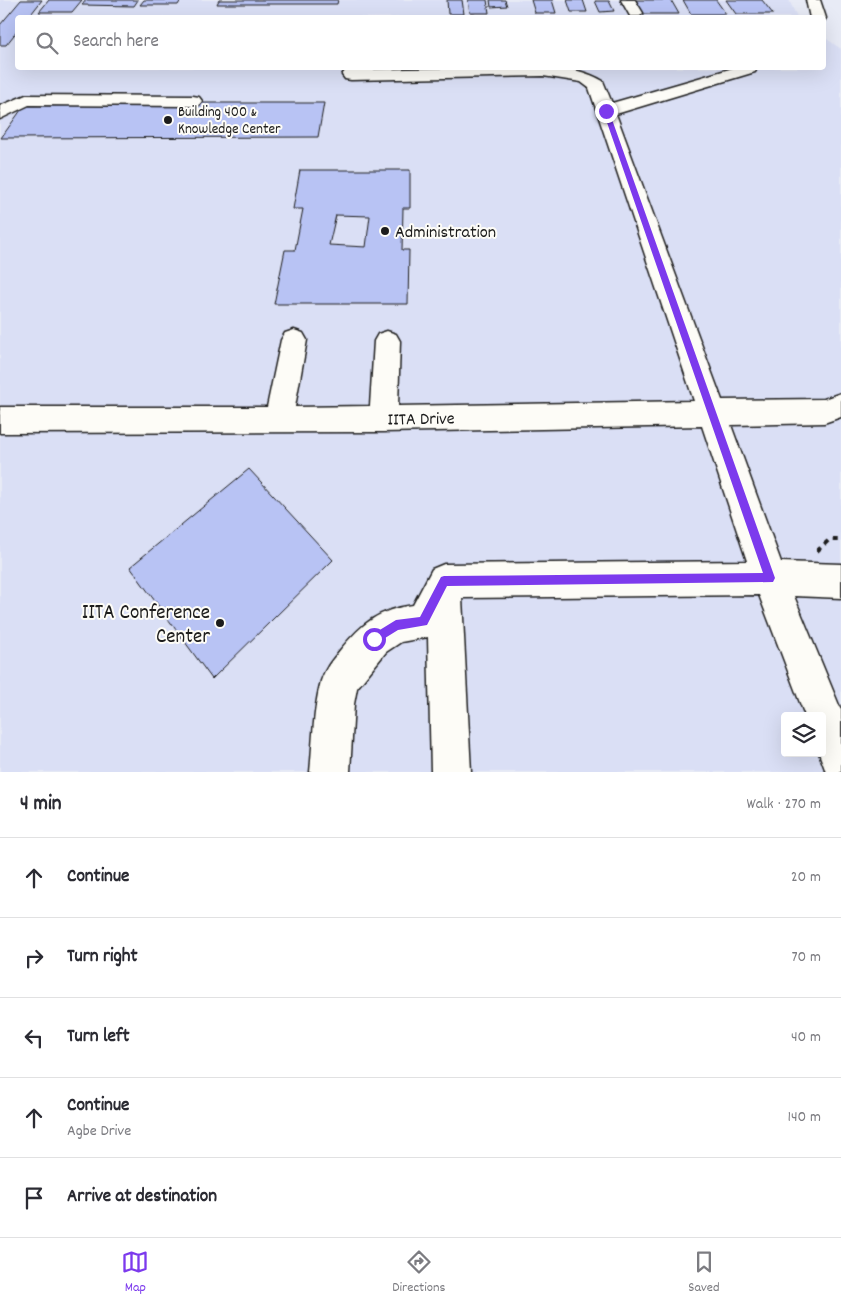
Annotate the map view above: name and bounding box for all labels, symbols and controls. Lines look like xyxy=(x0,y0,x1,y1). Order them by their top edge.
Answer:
search box xyxy=(15,15,826,70)
icon: search xyxy=(33,29,61,57)
text: Search here xyxy=(73,29,159,56)
route end xyxy=(595,100,618,123)
place label: Building 400 & Knowledge Center xyxy=(178,102,281,141)
marker: Building 400 & Knowledge Center xyxy=(162,114,174,126)
place label: Administration xyxy=(395,221,496,246)
marker: Administration xyxy=(379,225,391,237)
street label: IITA Drive xyxy=(387,407,455,434)
place label: IITA Conference Center xyxy=(82,599,210,653)
marker: IITA Conference Center xyxy=(214,617,226,629)
route start xyxy=(363,628,386,651)
map controls xyxy=(781,712,826,757)
button: layers xyxy=(781,712,826,757)
text: 4 min xyxy=(20,790,62,820)
text: Walk · 270 m xyxy=(746,793,821,816)
icon: ahead xyxy=(20,864,48,892)
text: Continue xyxy=(67,864,129,891)
text: 20 m xyxy=(791,866,821,889)
icon: right xyxy=(20,944,48,972)
text: Turn right xyxy=(67,944,138,971)
text: 70 m xyxy=(791,946,821,969)
icon: left xyxy=(20,1024,48,1052)
text: Turn left xyxy=(67,1024,130,1051)
text: 40 m xyxy=(791,1026,821,1049)
text: Continue xyxy=(67,1093,129,1120)
icon: ahead xyxy=(20,1104,48,1132)
text: 140 m xyxy=(787,1106,821,1129)
text: Agbe Drive xyxy=(67,1120,131,1143)
icon: arrive xyxy=(20,1184,48,1212)
text: Arrive at destination xyxy=(67,1184,217,1211)
tab: Map xyxy=(121,1248,149,1298)
tab: Directions xyxy=(392,1248,445,1298)
tab: Saved xyxy=(688,1248,720,1298)

